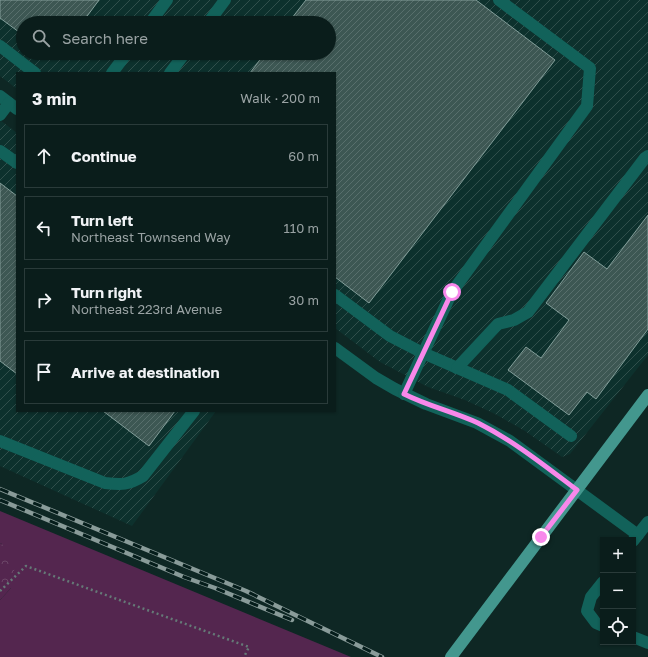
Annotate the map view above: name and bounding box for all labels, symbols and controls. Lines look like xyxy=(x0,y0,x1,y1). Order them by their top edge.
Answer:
search box xyxy=(16,16,336,60)
icon: search xyxy=(30,27,52,49)
text: Search here xyxy=(62,29,148,47)
text: 3 min xyxy=(32,88,76,109)
text: Walk · 200 m xyxy=(240,90,320,106)
icon: ahead xyxy=(33,145,55,167)
text: Continue xyxy=(71,147,137,165)
text: 60 m xyxy=(288,148,319,164)
text: Turn left xyxy=(71,211,133,229)
icon: left xyxy=(33,217,55,239)
text: 110 m xyxy=(284,220,319,236)
text: Northeast Townsend Way xyxy=(71,229,231,245)
text: Turn right xyxy=(71,283,142,301)
route start xyxy=(443,283,461,301)
icon: right xyxy=(33,289,55,311)
text: 30 m xyxy=(289,292,319,308)
text: Northeast 223rd Avenue xyxy=(71,301,222,317)
icon: arrive xyxy=(33,361,55,383)
text: Arrive at destination xyxy=(71,363,220,381)
route end xyxy=(532,528,550,546)
map controls xyxy=(600,537,636,645)
button: + xyxy=(600,537,636,573)
button: − xyxy=(600,573,636,609)
button: locate xyxy=(600,609,636,645)

